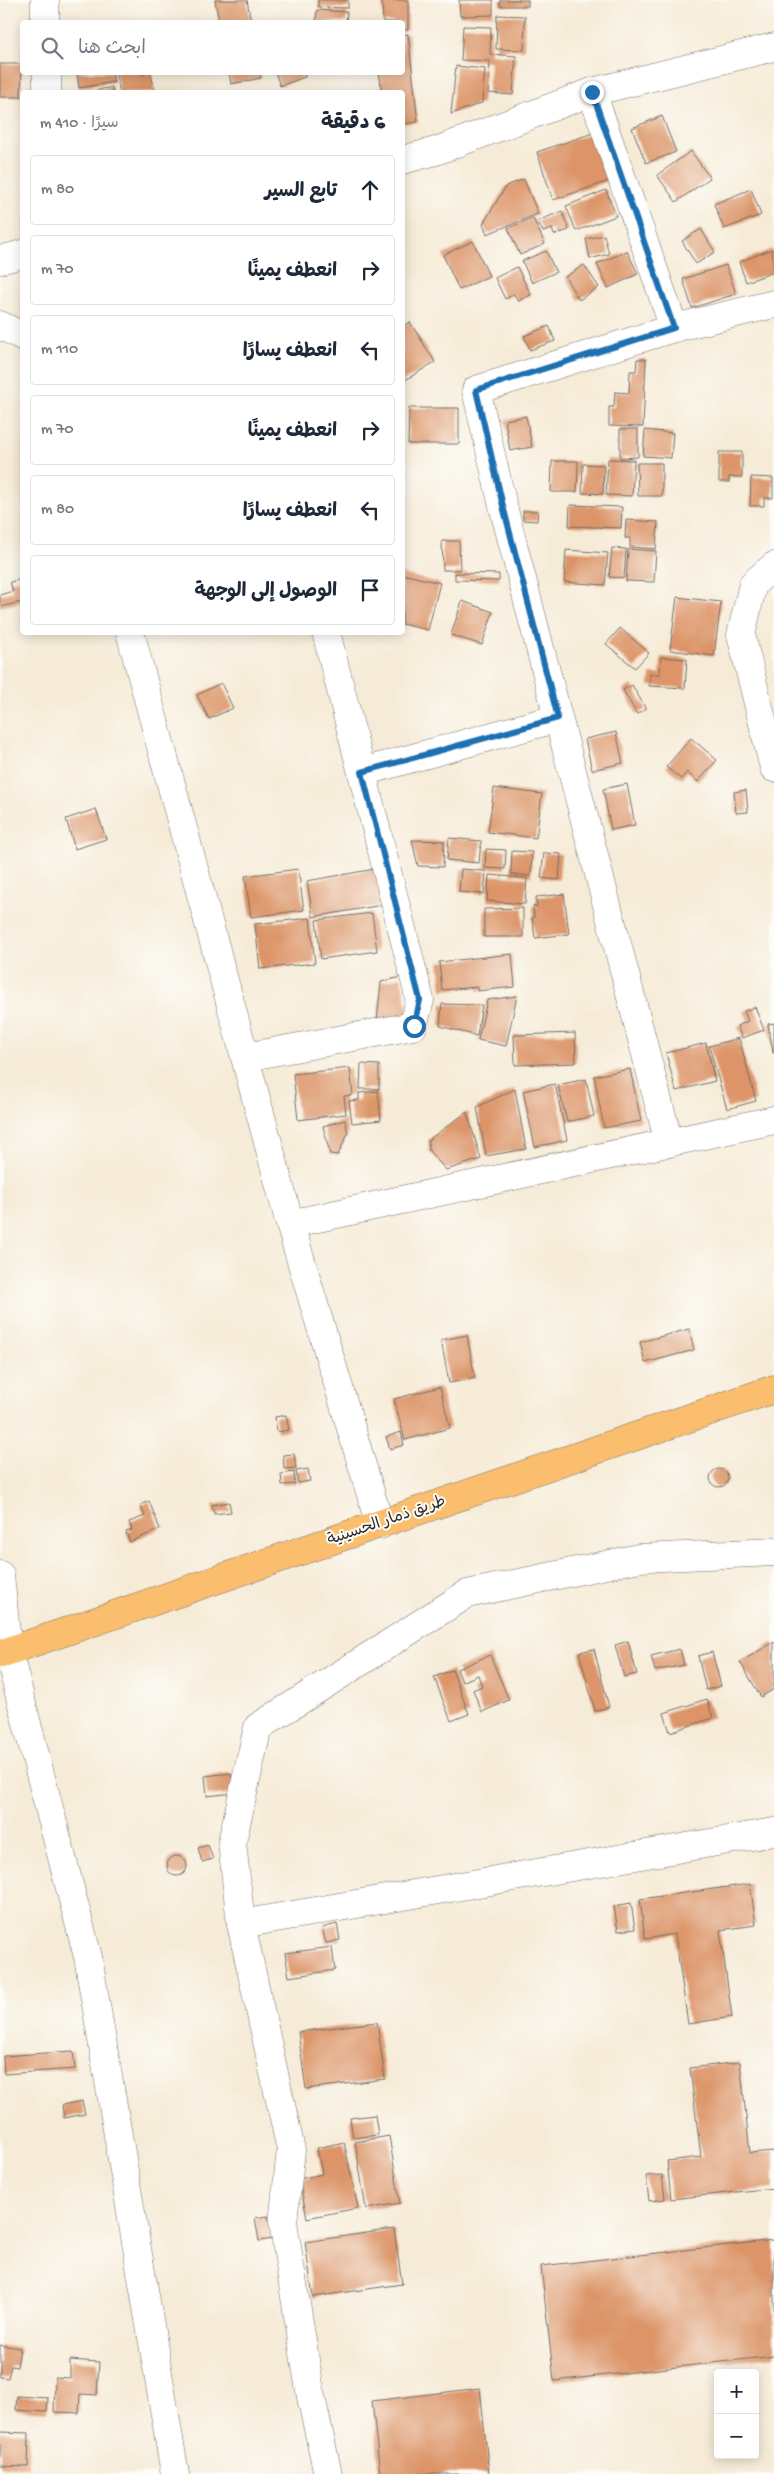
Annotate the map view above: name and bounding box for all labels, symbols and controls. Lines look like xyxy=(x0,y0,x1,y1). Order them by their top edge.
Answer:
search box xyxy=(20,20,405,75)
icon: search xyxy=(38,34,66,62)
text: ابحث هنا xyxy=(78,38,146,61)
route end xyxy=(581,81,604,104)
text: 6 دقيقة xyxy=(321,112,385,137)
text: سيرًا · 410 m xyxy=(40,115,119,134)
icon: ahead xyxy=(356,176,384,204)
text: 80 m xyxy=(41,181,74,200)
text: تابع السير xyxy=(265,181,337,204)
icon: right xyxy=(356,256,384,284)
text: 70 m xyxy=(41,261,74,280)
text: انعطف يمينًا xyxy=(248,261,337,284)
icon: left xyxy=(356,336,384,364)
text: 110 m xyxy=(41,341,78,360)
text: انعطف يسارًا xyxy=(243,341,337,364)
icon: right xyxy=(356,416,384,444)
text: 70 m xyxy=(41,421,74,440)
text: انعطف يمينًا xyxy=(248,421,337,444)
icon: left xyxy=(356,496,384,524)
text: 80 m xyxy=(41,501,74,520)
text: انعطف يسارًا xyxy=(243,501,337,524)
icon: arrive xyxy=(356,576,384,604)
text: الوصول إلى الوجهة xyxy=(194,581,337,604)
route start xyxy=(403,1015,426,1038)
street label: طريق ذمار الحسينية xyxy=(325,1492,449,1551)
map controls xyxy=(714,2369,759,2459)
button: + xyxy=(714,2369,759,2414)
button: − xyxy=(714,2414,759,2459)

